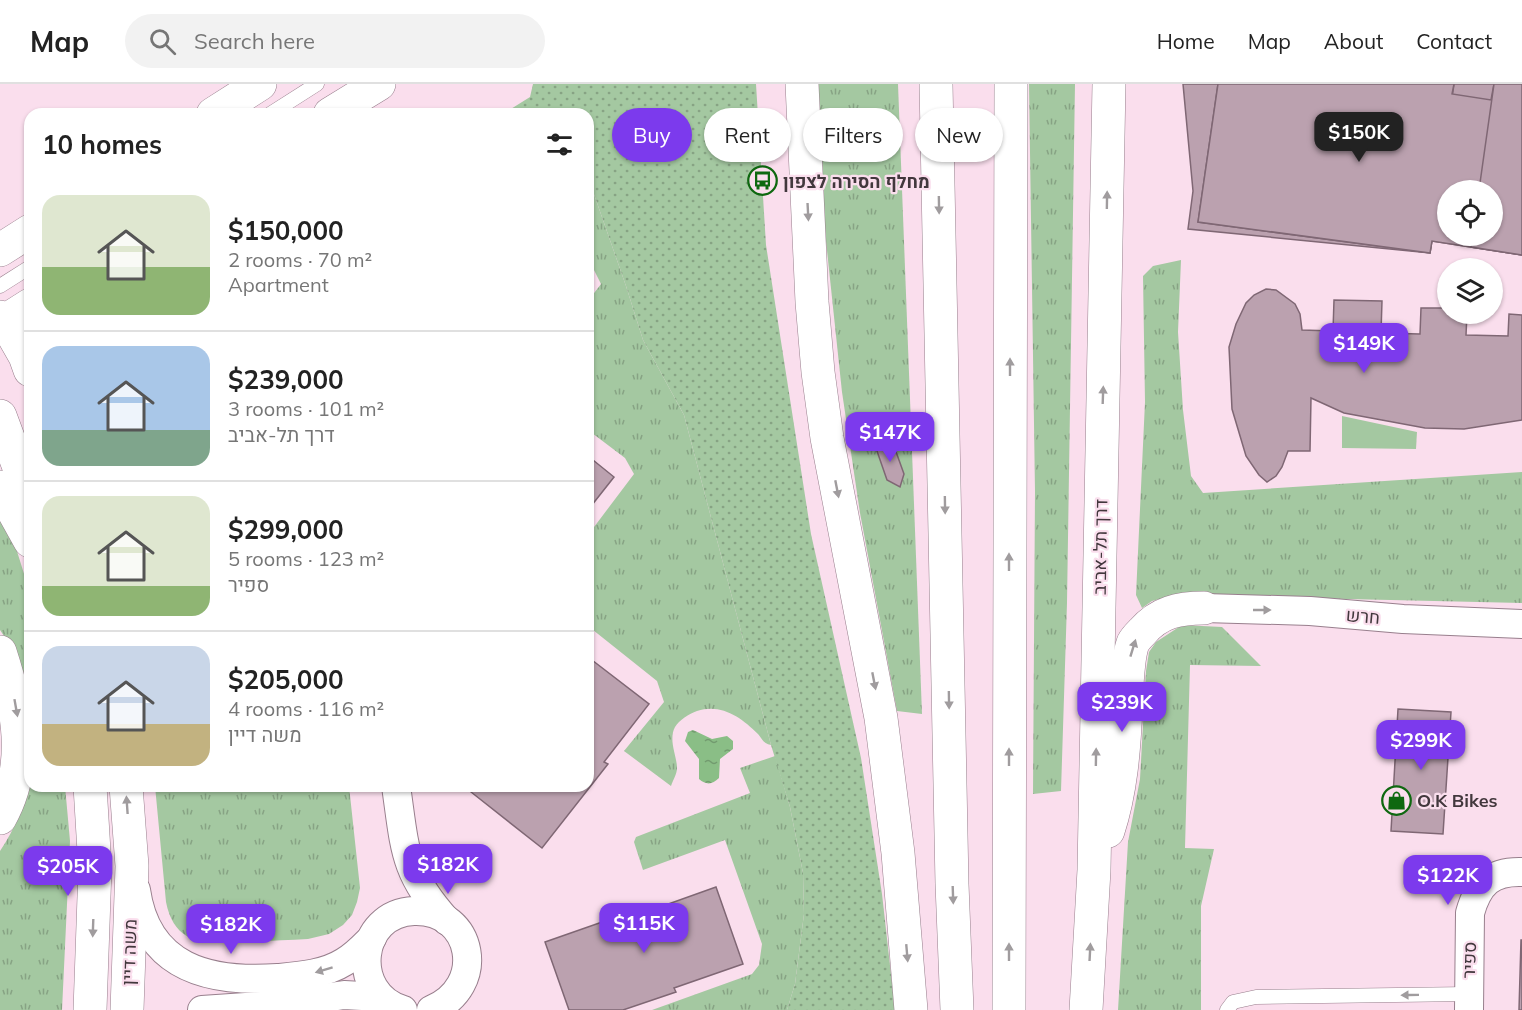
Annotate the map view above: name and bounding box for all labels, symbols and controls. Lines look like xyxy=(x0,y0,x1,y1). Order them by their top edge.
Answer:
search box xyxy=(125,14,545,68)
text: Map xyxy=(30,24,89,59)
icon: search xyxy=(146,25,179,58)
text: Search here xyxy=(194,27,315,55)
text: Home xyxy=(1157,28,1215,54)
text: Map xyxy=(1248,28,1291,54)
text: About xyxy=(1324,28,1383,54)
text: Contact xyxy=(1416,28,1492,54)
chip: Buy xyxy=(612,108,692,162)
chip: Rent xyxy=(704,108,791,162)
chip: Filters xyxy=(803,108,903,162)
chip: New xyxy=(915,108,1003,162)
pin: $150K xyxy=(1317,112,1401,163)
text: $150K xyxy=(1328,119,1390,144)
text: 10 homes xyxy=(42,128,162,161)
icon: filters xyxy=(543,128,576,161)
bus stop icon: מחלף הסירה לצפון xyxy=(746,165,778,197)
place label: מחלף הסירה לצפון xyxy=(783,170,930,193)
map controls xyxy=(1437,180,1503,324)
button: locate xyxy=(1437,180,1503,246)
one-way arrow xyxy=(1102,190,1112,209)
one-way arrow xyxy=(934,196,943,215)
one-way arrow xyxy=(803,203,812,222)
text: $150,000 xyxy=(228,214,344,247)
icon: home xyxy=(90,219,162,291)
text: 2 rooms · 70 m² xyxy=(228,247,372,272)
button: layers xyxy=(1437,258,1503,324)
text: Apartment xyxy=(228,272,329,297)
pin: $149K xyxy=(1322,323,1406,374)
text: $149K xyxy=(1333,330,1395,355)
one-way arrow xyxy=(1005,357,1015,376)
text: $239,000 xyxy=(228,363,344,396)
icon: home xyxy=(90,370,162,442)
one-way arrow xyxy=(1098,385,1108,404)
text: 3 rooms · 101 m² xyxy=(228,396,384,421)
pin: $147K xyxy=(848,412,932,463)
text: $147K xyxy=(859,419,921,444)
text: דרך תל-אביב xyxy=(228,422,335,447)
one-way arrow xyxy=(833,480,842,499)
one-way arrow xyxy=(940,496,949,515)
street label: דרך תל-אביב xyxy=(1088,499,1112,595)
text: $299,000 xyxy=(228,513,344,546)
icon: home xyxy=(90,520,162,592)
text: 5 rooms · 123 m² xyxy=(228,546,384,571)
one-way arrow xyxy=(1004,552,1014,571)
text: ספיר xyxy=(228,572,269,597)
street label: חרש xyxy=(1345,603,1381,629)
one-way arrow xyxy=(1253,605,1272,615)
one-way arrow xyxy=(1129,639,1139,658)
text: $205,000 xyxy=(228,663,344,696)
icon: home xyxy=(90,670,162,742)
one-way arrow xyxy=(870,672,879,691)
pin: $239K xyxy=(1080,682,1164,733)
text: $239K xyxy=(1091,689,1153,714)
one-way arrow xyxy=(944,691,953,710)
text: 4 rooms · 116 m² xyxy=(228,696,384,721)
one-way arrow xyxy=(11,698,20,717)
pin: $299K xyxy=(1379,720,1463,771)
text: משה דיין xyxy=(228,722,302,747)
text: $299K xyxy=(1390,727,1452,752)
one-way arrow xyxy=(1004,747,1014,766)
one-way arrow xyxy=(1091,747,1101,766)
shop icon: O.K Bikes xyxy=(1380,784,1412,816)
place label: O.K Bikes xyxy=(1417,789,1498,812)
one-way arrow xyxy=(122,795,132,814)
pin: $182K xyxy=(406,844,490,895)
pin: $205K xyxy=(26,846,110,897)
text: $182K xyxy=(417,851,479,876)
text: $205K xyxy=(37,853,99,878)
pin: $122K xyxy=(1406,855,1490,906)
text: $122K xyxy=(1417,862,1479,887)
one-way arrow xyxy=(948,886,957,905)
pin: $115K xyxy=(602,903,686,954)
pin: $182K xyxy=(189,904,273,955)
text: $115K xyxy=(613,910,675,935)
text: $182K xyxy=(200,911,262,936)
street label: משה דיין xyxy=(116,918,142,986)
one-way arrow xyxy=(88,919,97,938)
street label: ספיר xyxy=(1457,941,1481,979)
one-way arrow xyxy=(1004,942,1014,961)
one-way arrow xyxy=(1085,942,1094,961)
one-way arrow xyxy=(902,943,911,962)
one-way arrow xyxy=(315,966,333,975)
one-way arrow xyxy=(1400,990,1419,1000)

